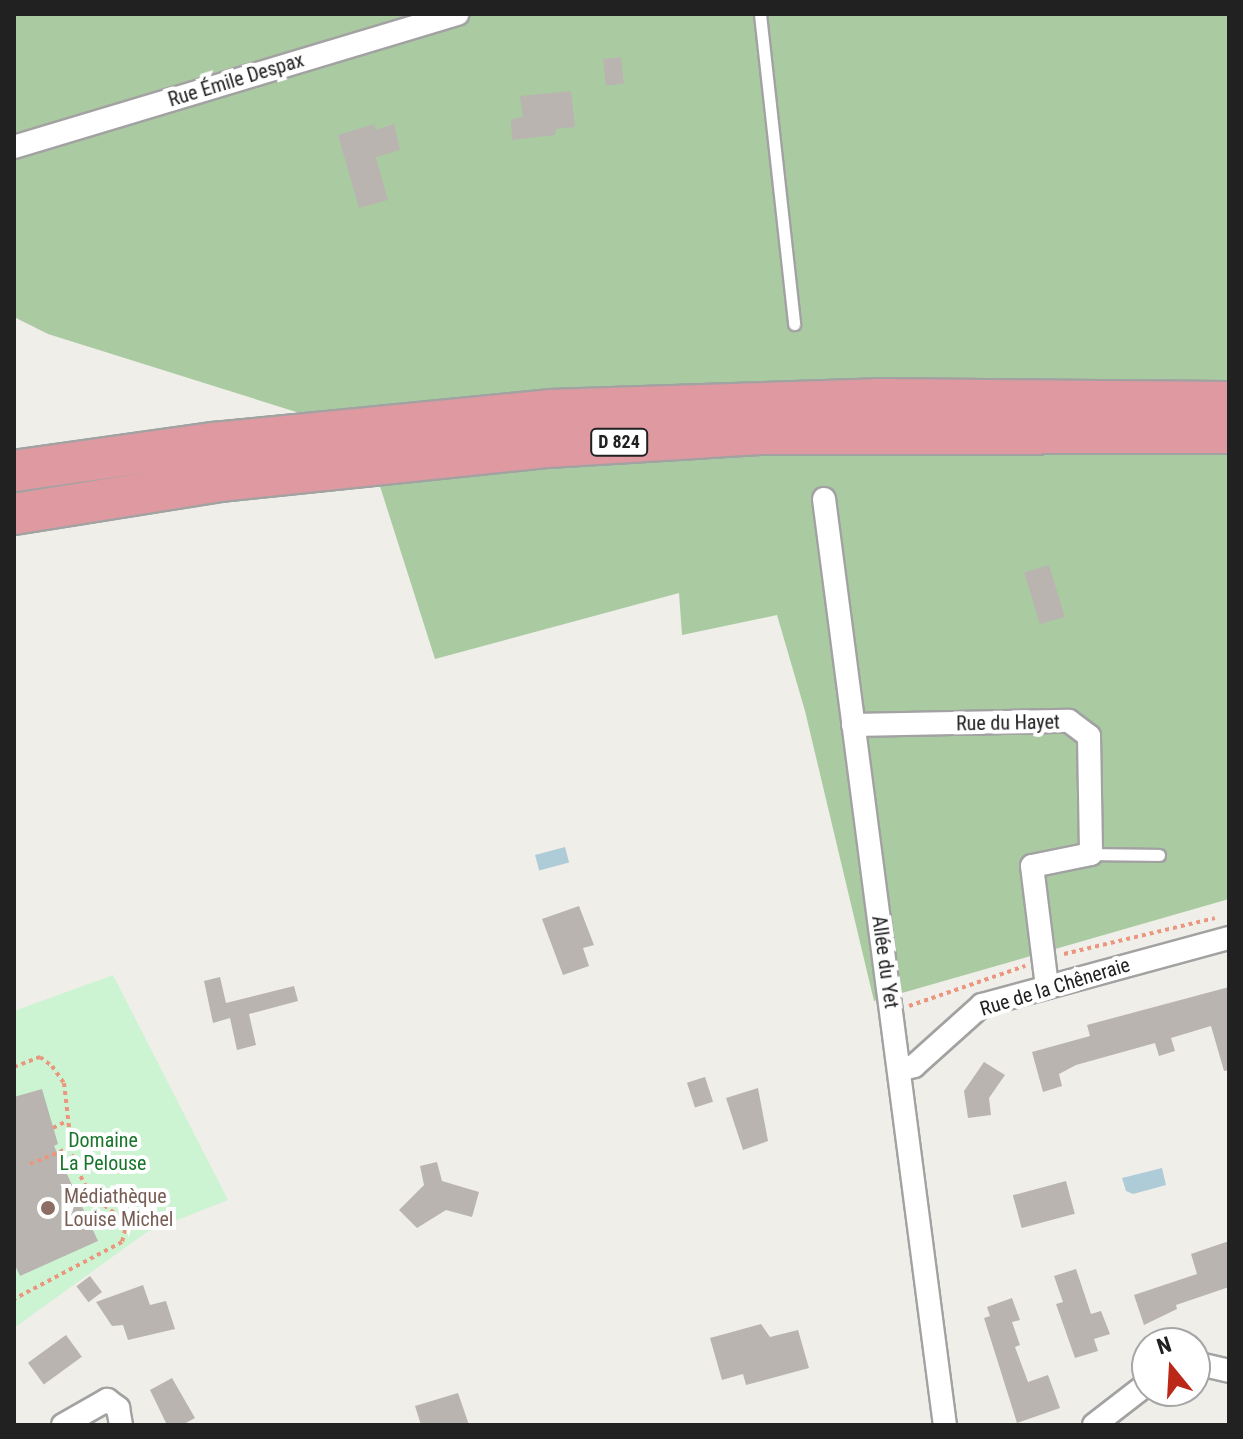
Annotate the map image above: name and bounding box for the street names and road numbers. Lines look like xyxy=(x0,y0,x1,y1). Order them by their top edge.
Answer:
street label: Rue Émile Despax xyxy=(165,48,307,112)
road number: D 824 xyxy=(589,428,649,456)
street label: Rue du Hayet xyxy=(956,710,1060,736)
street label: Allée du Yet xyxy=(867,914,903,1010)
street label: Rue de la Chêneraie xyxy=(977,953,1133,1021)

